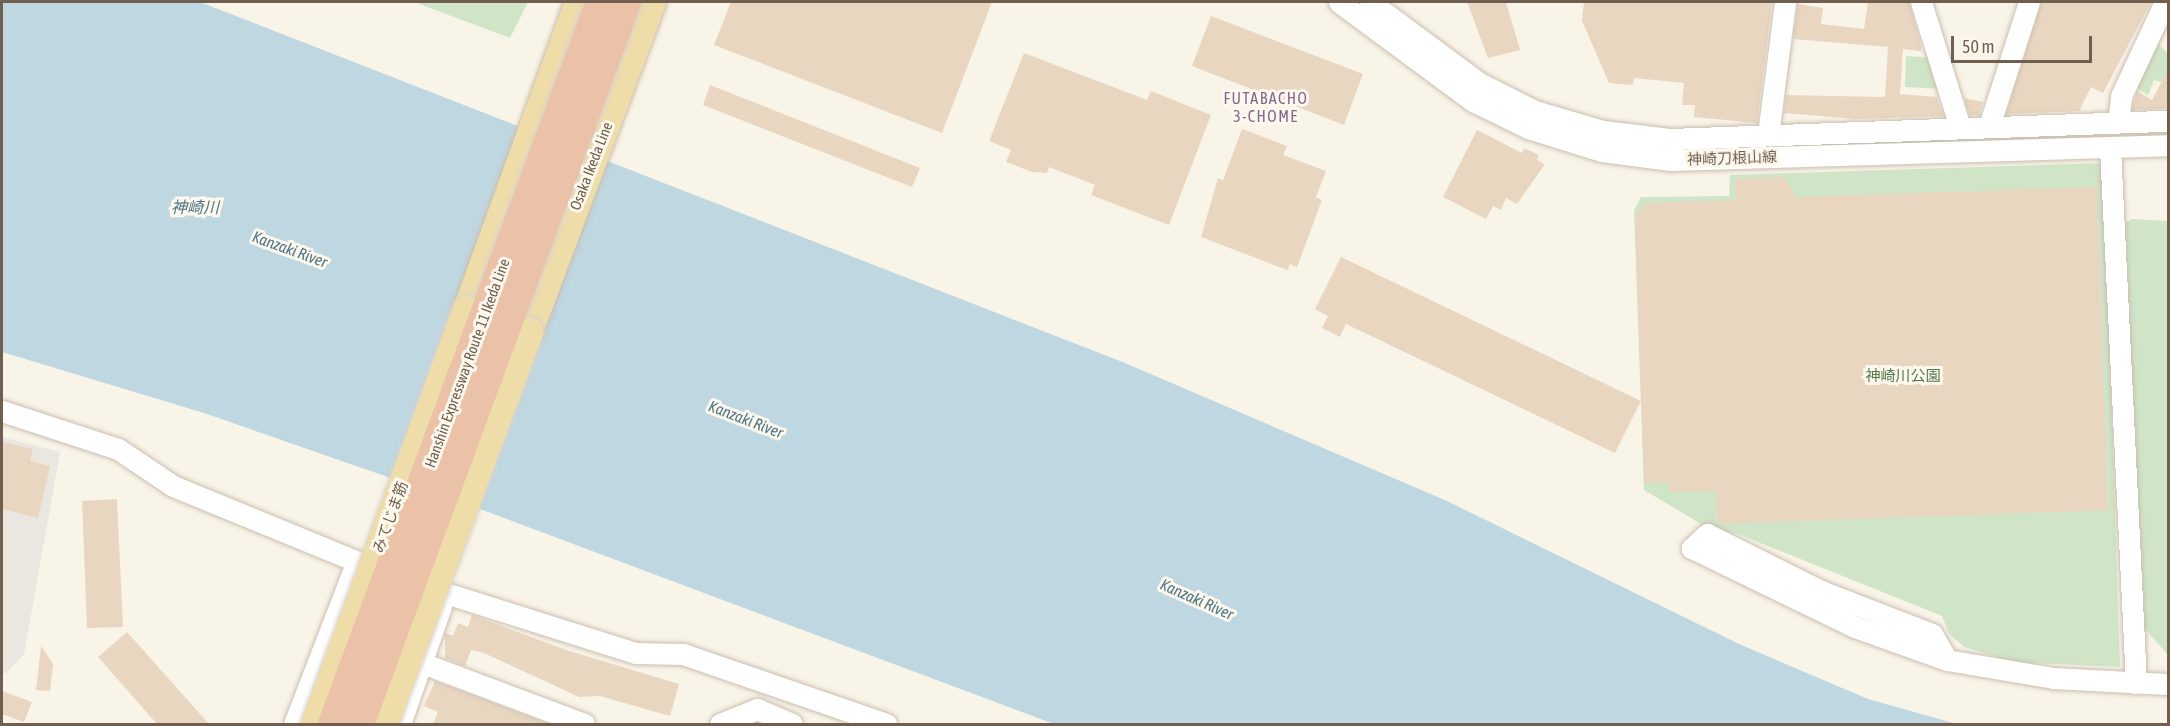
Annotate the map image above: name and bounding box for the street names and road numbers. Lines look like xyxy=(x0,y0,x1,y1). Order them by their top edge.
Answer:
street label: Osaka Ikeda Line xyxy=(566,119,616,213)
street label: 神崎刀根山線 xyxy=(1687,147,1777,169)
street label: Hanshin Expressway Route 11 Ikeda Line xyxy=(421,256,513,470)
street label: みてじま筋 xyxy=(369,479,411,555)

